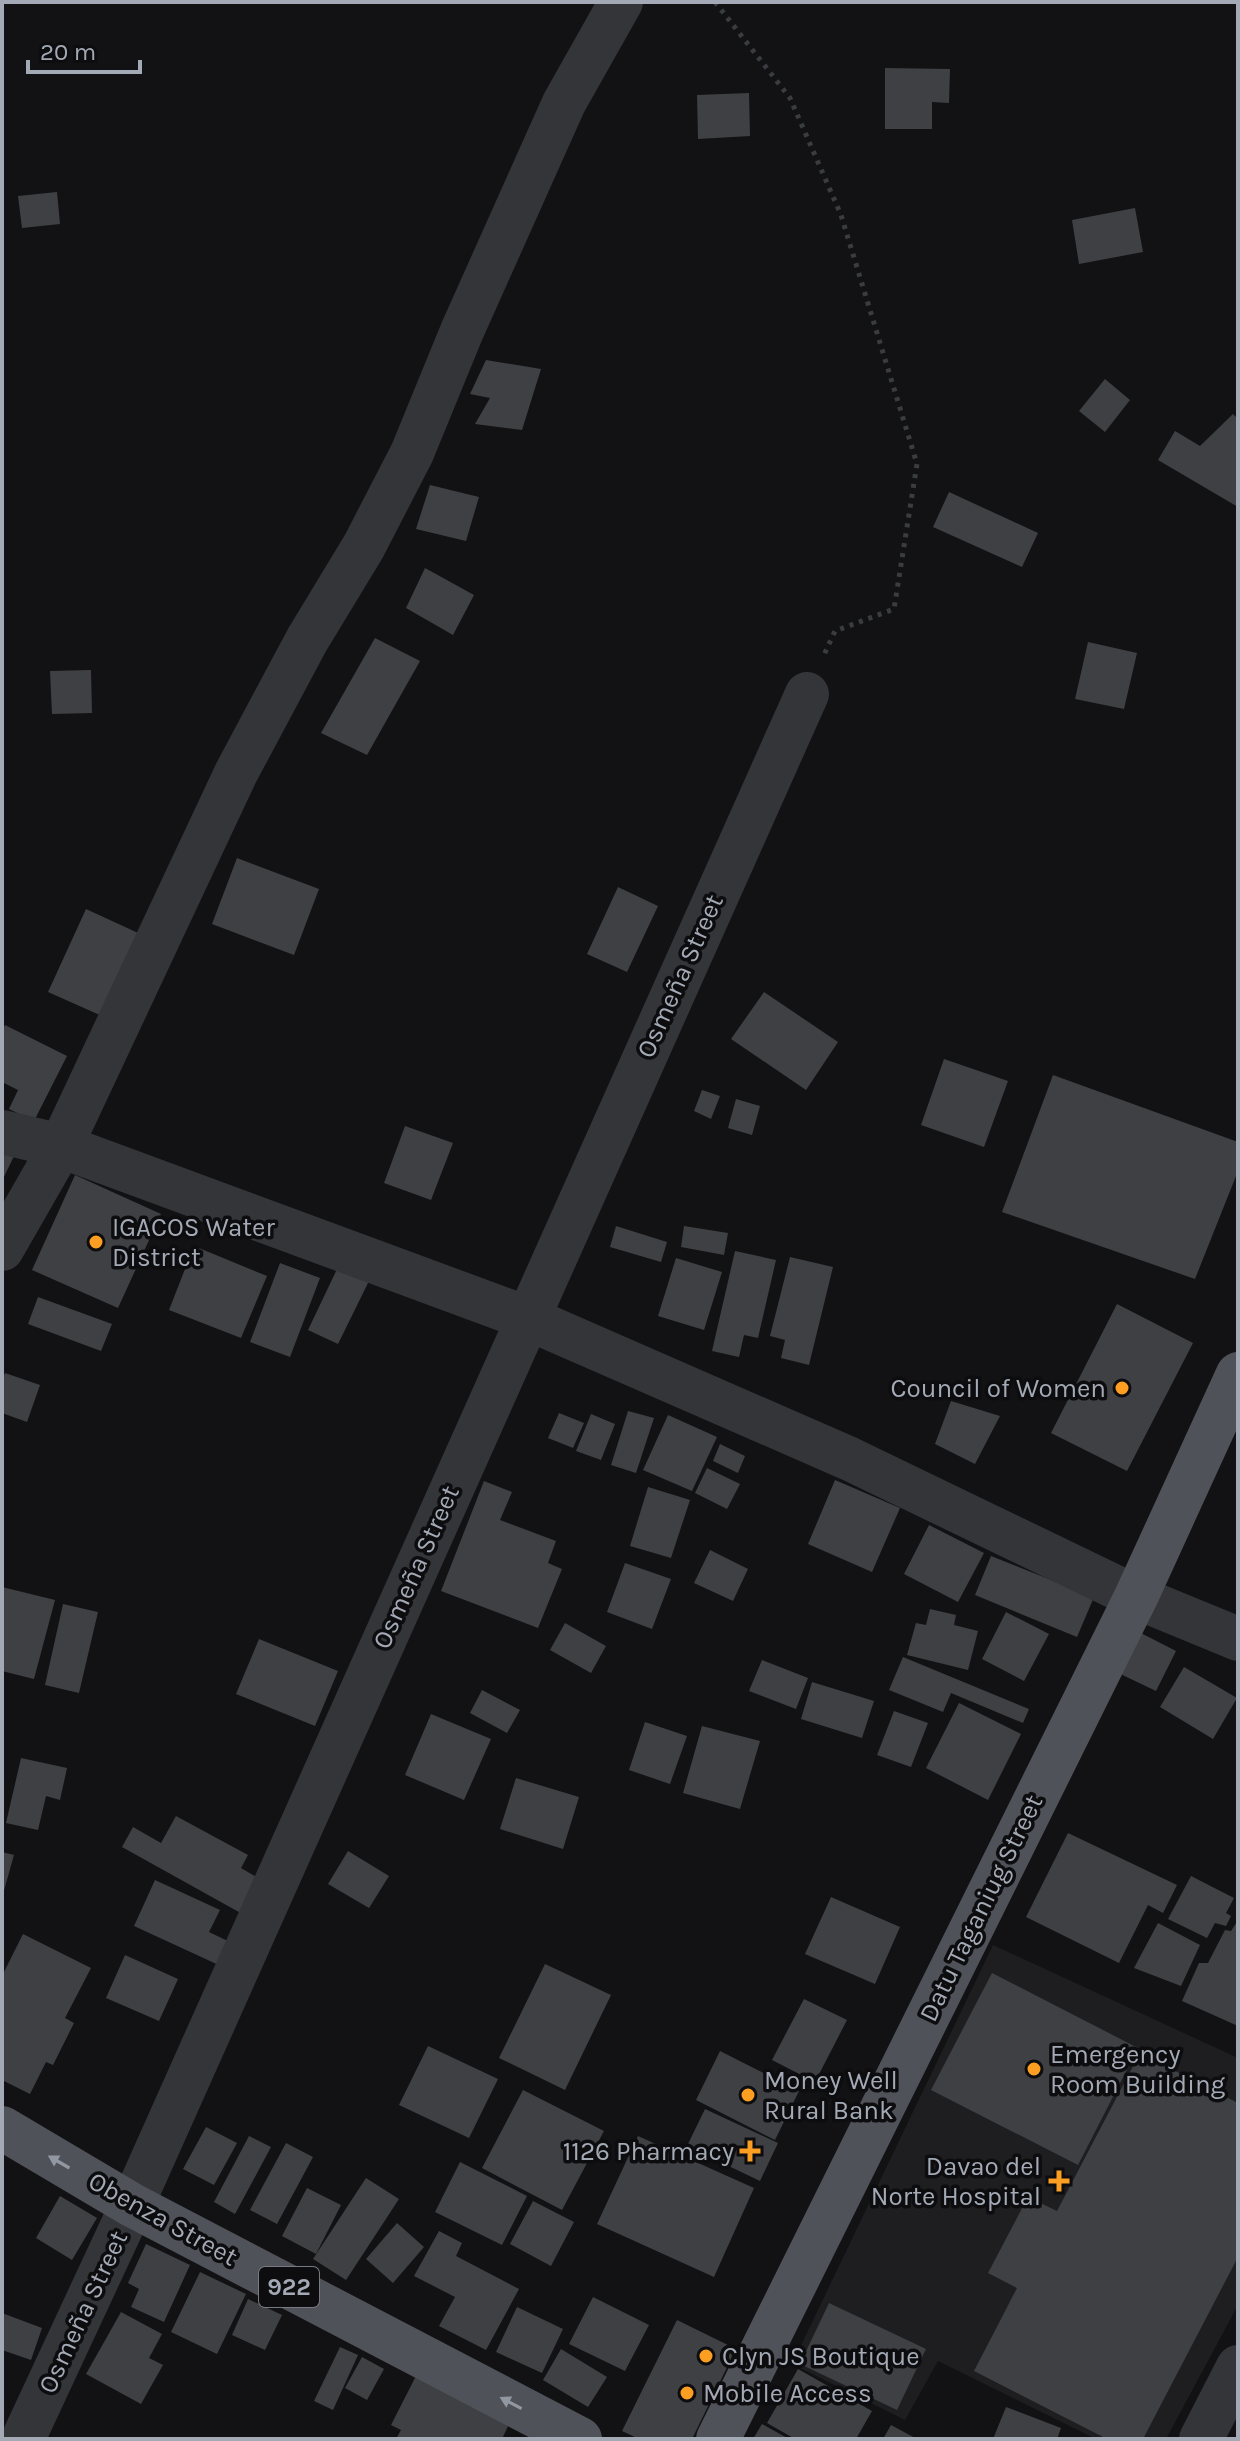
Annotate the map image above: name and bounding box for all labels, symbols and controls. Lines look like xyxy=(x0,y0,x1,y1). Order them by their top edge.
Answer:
scale bar xyxy=(28,24,140,74)
text: 20 m xyxy=(40,38,96,66)
street label: Osmeña Street xyxy=(630,889,730,1063)
place label: IGACOS Water District xyxy=(112,1212,275,1273)
marker: IGACOS Water District xyxy=(87,1233,105,1251)
place label: Council of Women xyxy=(891,1373,1106,1404)
marker: Council of Women xyxy=(1113,1379,1131,1397)
street label: Osmeña Street xyxy=(366,1480,466,1654)
street label: Datu Taganiug Street xyxy=(913,1789,1050,2027)
place label: Emergency Room Building xyxy=(1050,2039,1226,2100)
marker: Emergency Room Building xyxy=(1025,2060,1043,2078)
place label: Money Well Rural Bank xyxy=(764,2065,898,2126)
marker: Money Well Rural Bank xyxy=(739,2086,757,2104)
place label: 1126 Pharmacy xyxy=(563,2136,734,2167)
marker: 1126 Pharmacy xyxy=(741,2142,759,2160)
place label: Davao del Norte Hospital xyxy=(871,2151,1041,2212)
one-way arrow xyxy=(48,2155,70,2169)
street label: Obenza Street xyxy=(83,2165,243,2273)
marker: Davao del Norte Hospital xyxy=(1048,2170,1070,2192)
street label: Osmeña Street xyxy=(32,2226,134,2398)
road number: 922 xyxy=(259,2267,319,2307)
place label: Clyn JS Boutique xyxy=(722,2341,920,2372)
marker: Clyn JS Boutique xyxy=(697,2347,715,2365)
place label: Mobile Access xyxy=(703,2378,872,2409)
marker: Mobile Access xyxy=(678,2384,696,2402)
one-way arrow xyxy=(500,2396,522,2410)

